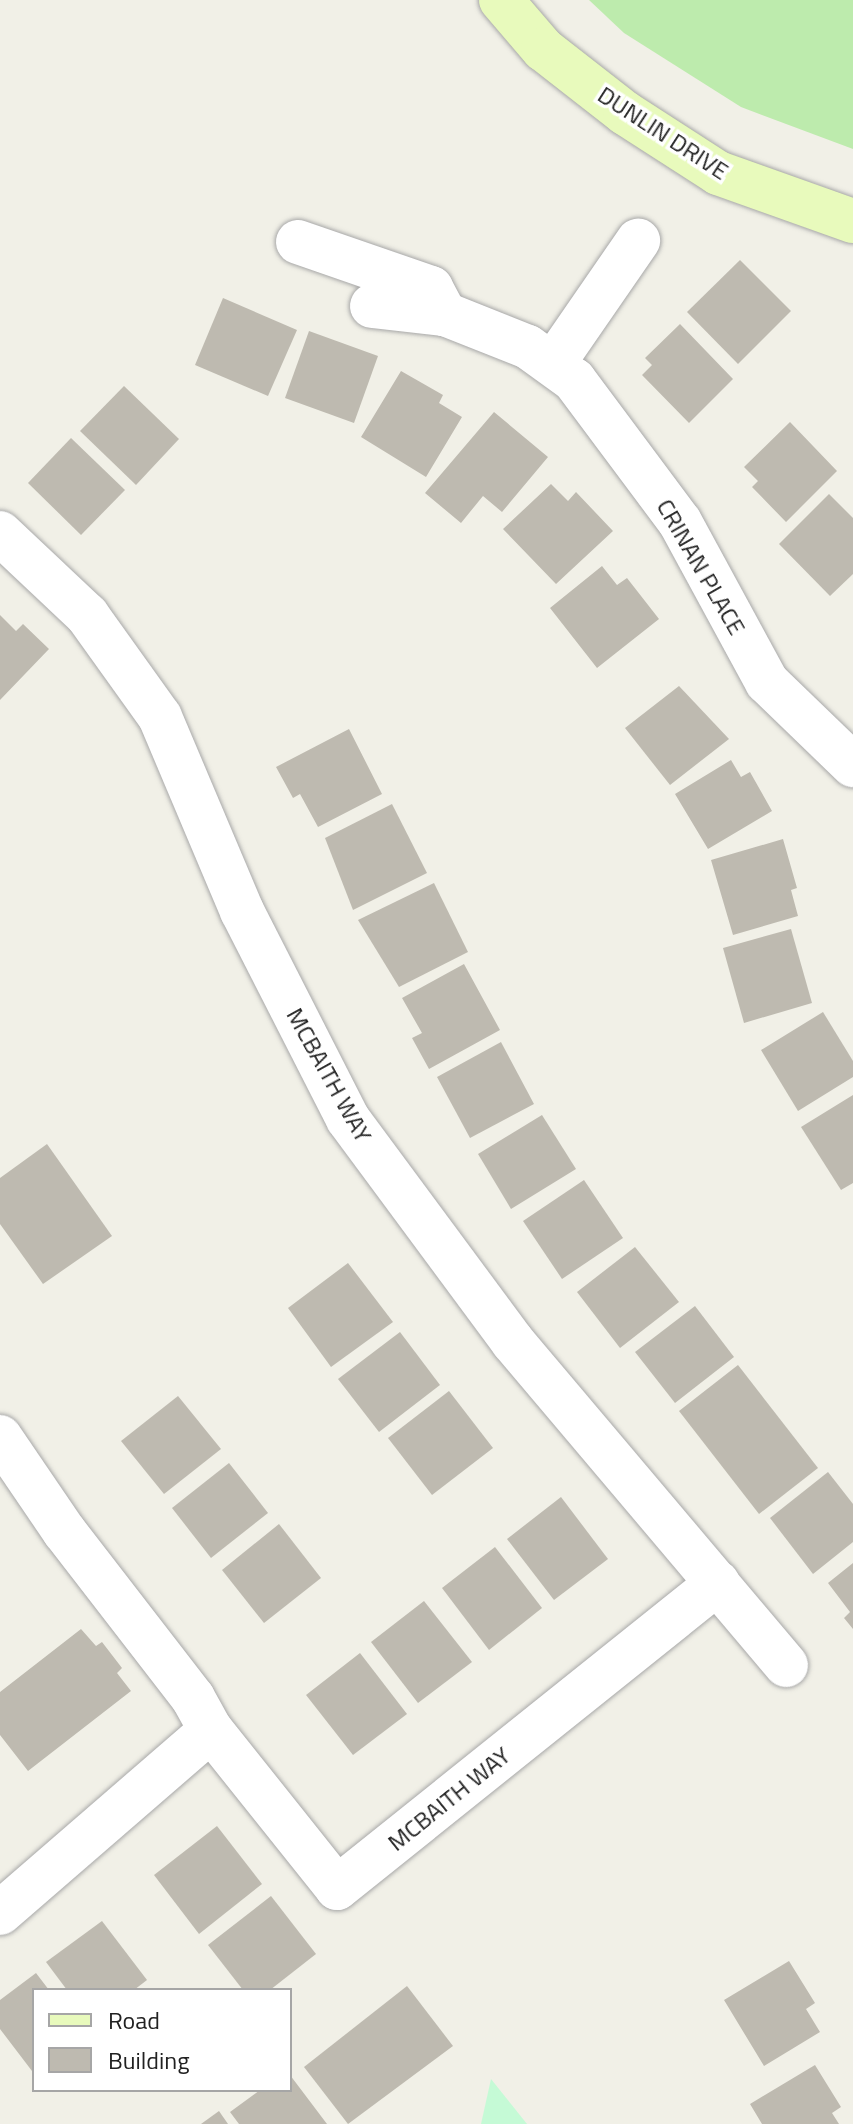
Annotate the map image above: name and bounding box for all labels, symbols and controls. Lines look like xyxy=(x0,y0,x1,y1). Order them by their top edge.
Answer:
street label: DUNLIN DRIVE xyxy=(592,80,734,186)
street label: CRINAN PLACE xyxy=(651,494,751,640)
street label: MCBAITH WAY xyxy=(280,1003,378,1147)
street label: MCBAITH WAY xyxy=(382,1741,516,1857)
legend xyxy=(32,1988,292,2092)
text: Road xyxy=(108,2002,160,2038)
text: Building xyxy=(108,2042,190,2078)

